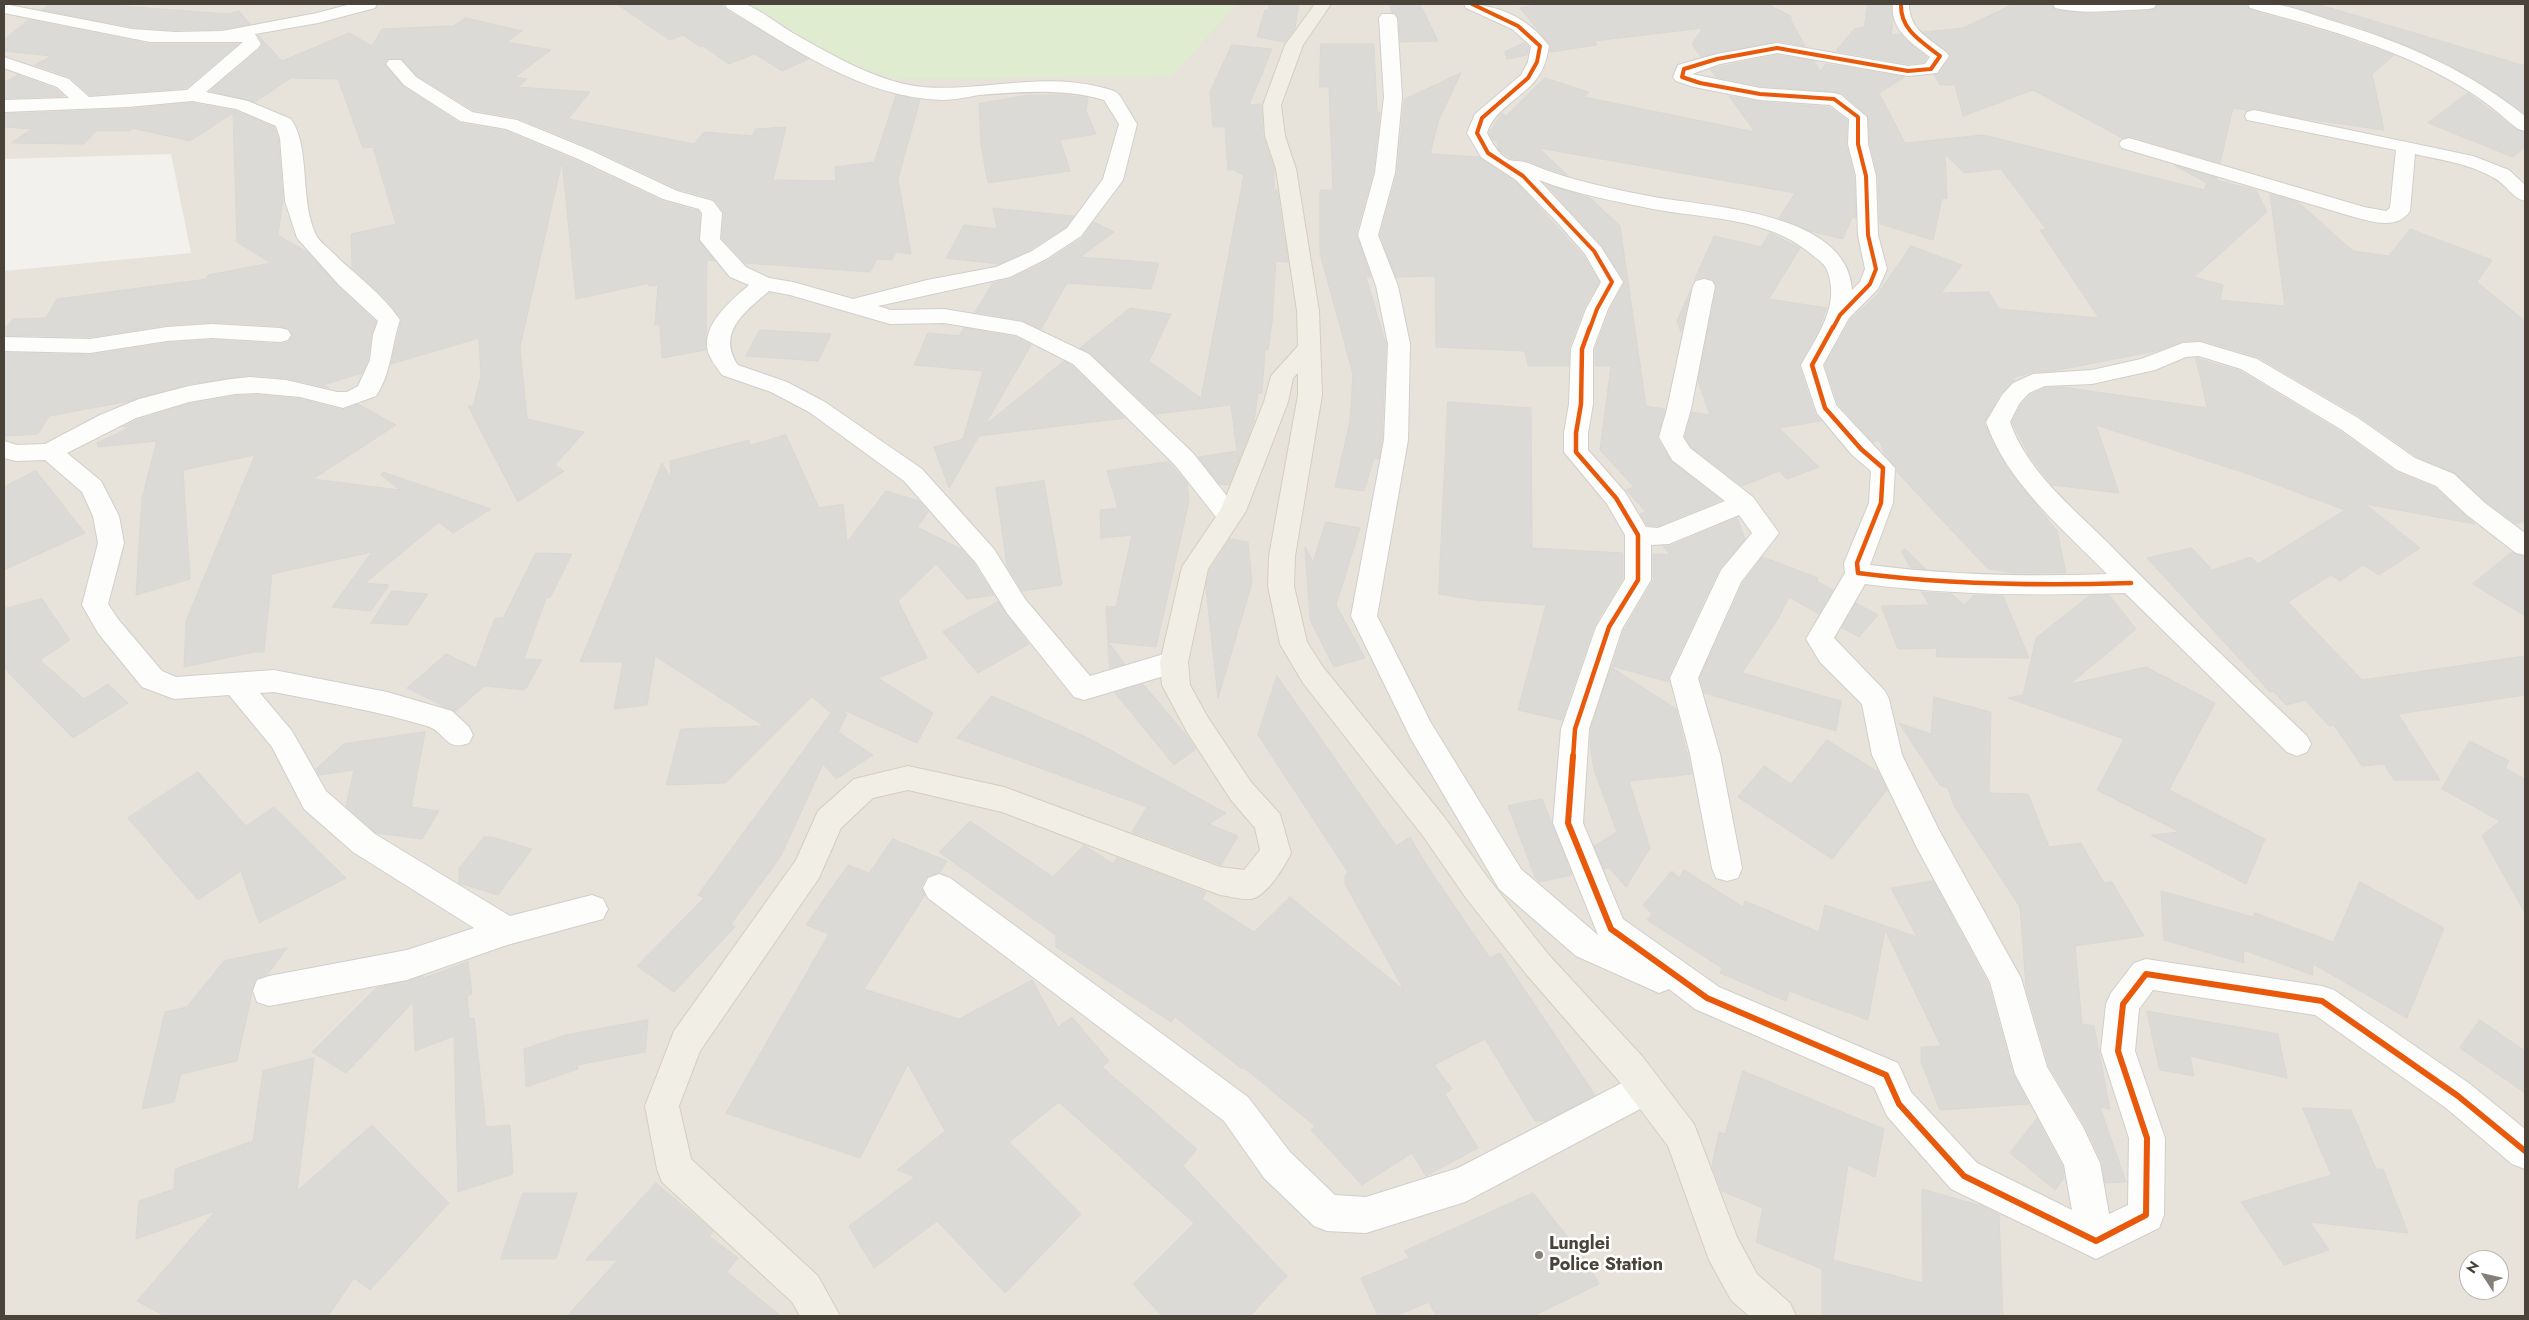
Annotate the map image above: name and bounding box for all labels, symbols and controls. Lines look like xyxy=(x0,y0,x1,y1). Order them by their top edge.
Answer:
place label: Lunglei Police Station xyxy=(1549,1234,1663,1276)
marker: Lunglei Police Station xyxy=(1533,1249,1545,1261)
north arrow xyxy=(2459,1250,2509,1300)
text: N xyxy=(2461,1257,2484,1277)

